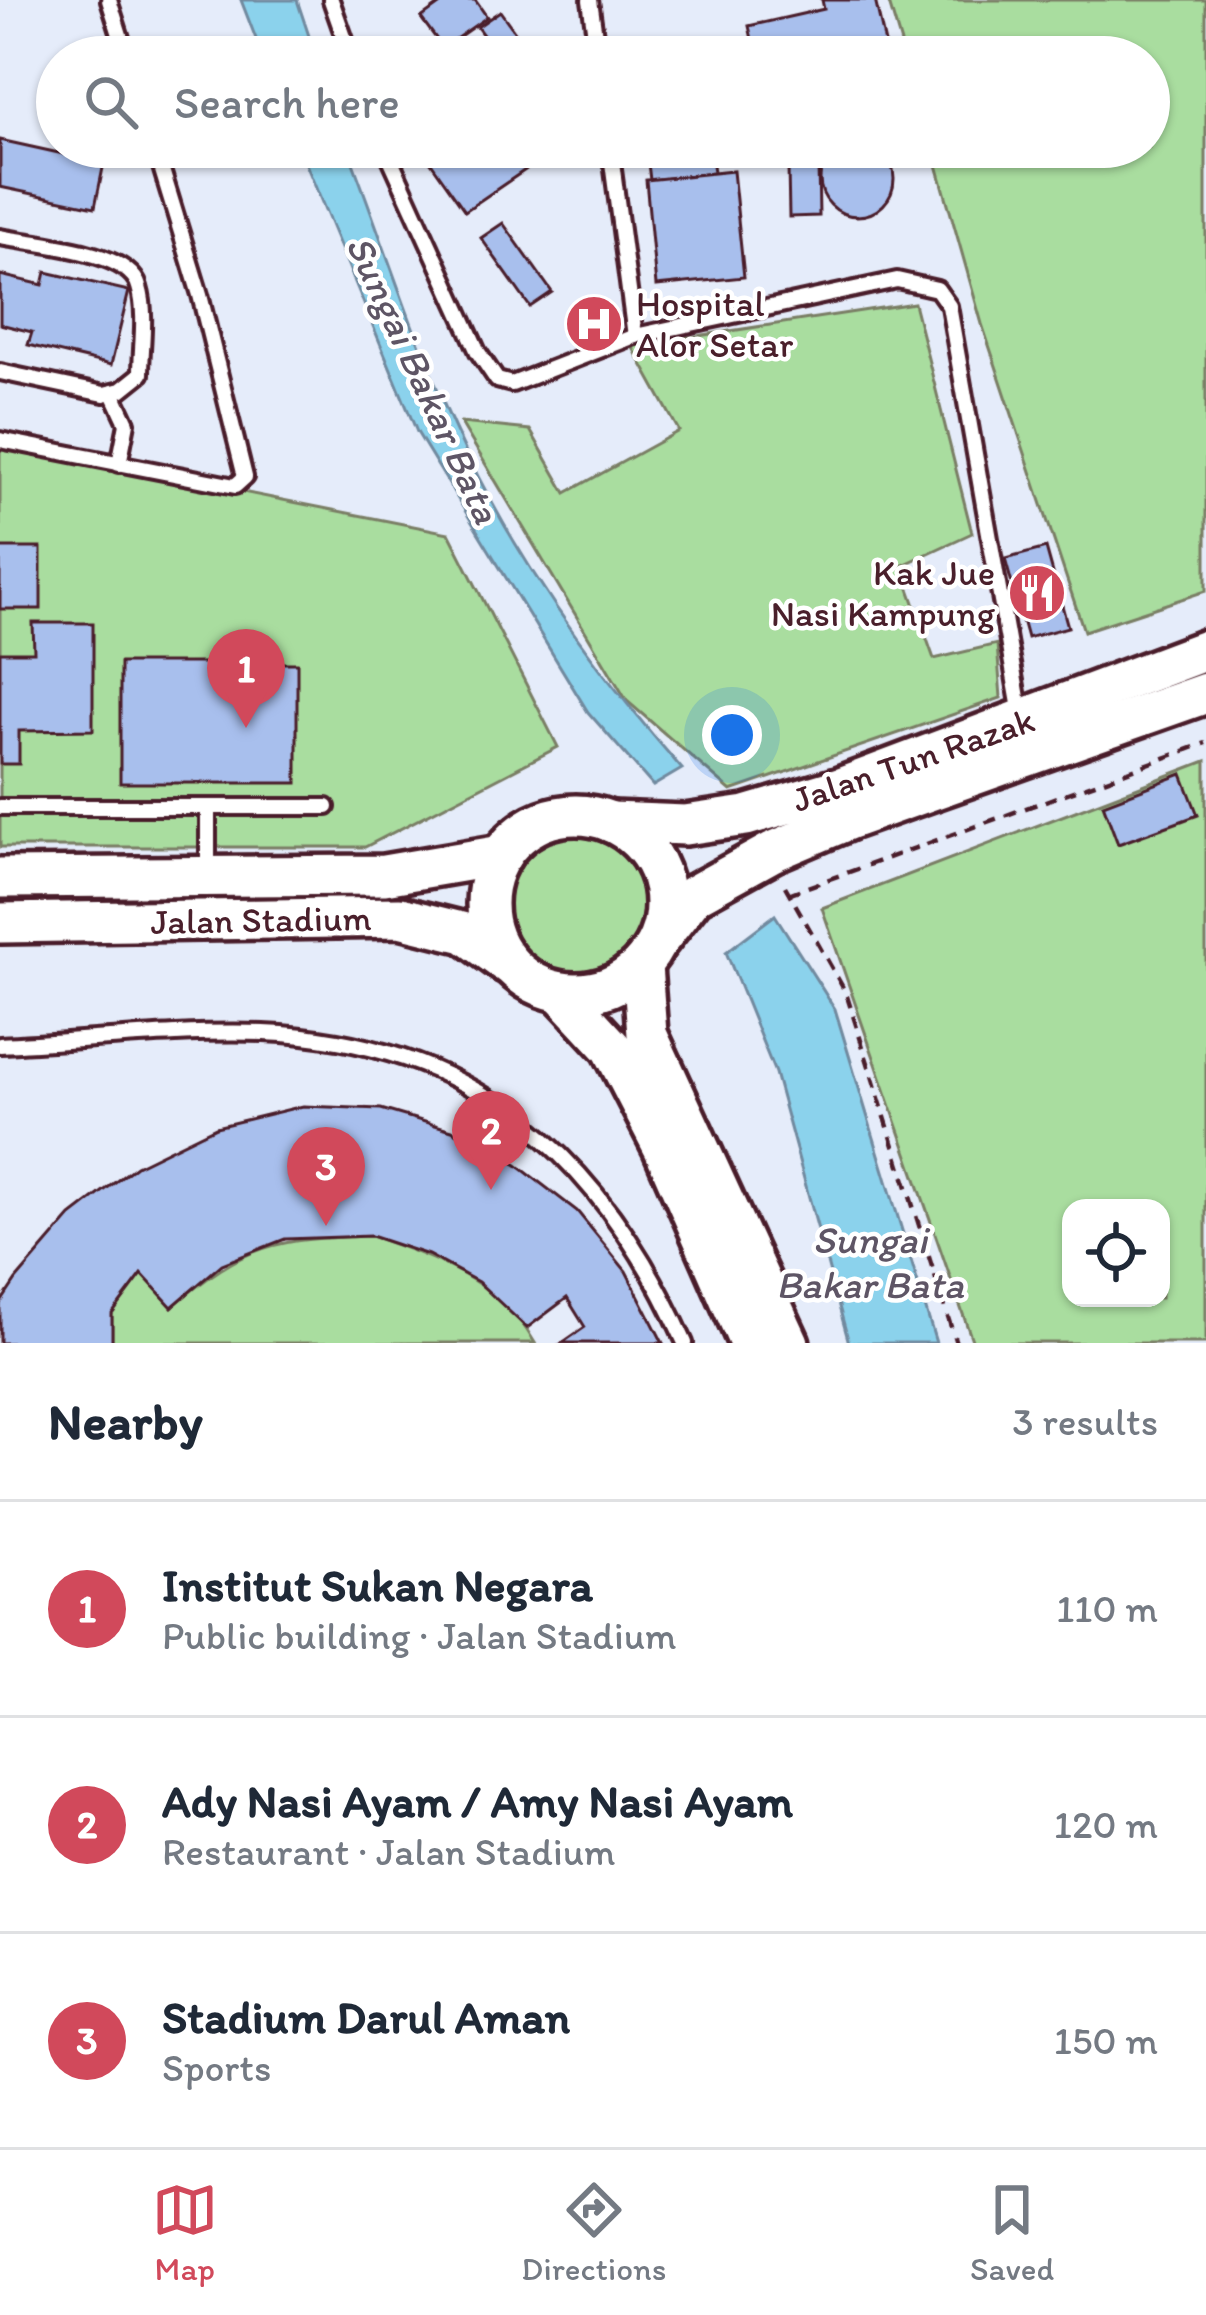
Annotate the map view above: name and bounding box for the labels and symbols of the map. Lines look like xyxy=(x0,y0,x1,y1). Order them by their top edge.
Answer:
water label: Sungai Bakar Bata xyxy=(336,228,511,531)
place label: Hospital Alor Setar xyxy=(636,282,794,366)
hospital icon: Hospital Alor Setar xyxy=(563,293,625,355)
place label: Kak Jue Nasi Kampung xyxy=(771,551,996,635)
restaurant icon: Kak Jue Nasi Kampung xyxy=(1006,562,1068,624)
pin: 1 xyxy=(207,629,285,728)
street label: Jalan Tun Razak xyxy=(786,698,1040,821)
your location xyxy=(702,705,762,765)
street label: Jalan Stadium xyxy=(150,896,372,943)
pin: 2 xyxy=(452,1091,530,1190)
pin: 3 xyxy=(287,1127,365,1226)
water label: Sungai Bakar Bata xyxy=(776,1216,965,1308)

